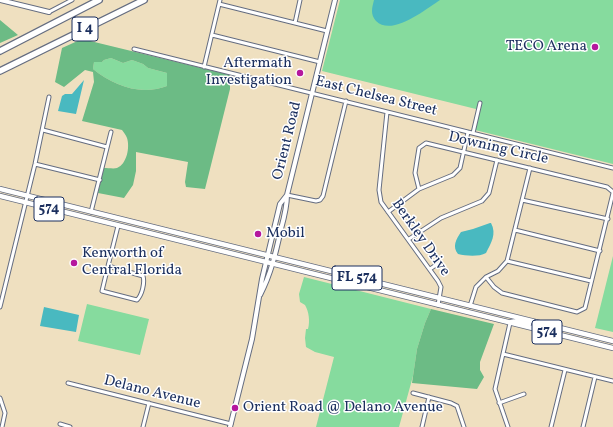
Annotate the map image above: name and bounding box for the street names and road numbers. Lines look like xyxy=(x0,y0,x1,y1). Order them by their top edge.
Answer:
road number: I 4 xyxy=(72,17,98,41)
street label: East Chelsea Street xyxy=(313,73,439,121)
street label: Orient Road xyxy=(270,100,306,182)
street label: Downing Circle xyxy=(446,129,550,169)
street label: Berkley Drive xyxy=(387,196,453,280)
road number: 574 xyxy=(34,197,64,221)
road number: FL 574 xyxy=(332,266,382,290)
road number: 574 xyxy=(532,320,562,344)
street label: Delano Avenue xyxy=(102,372,202,414)

